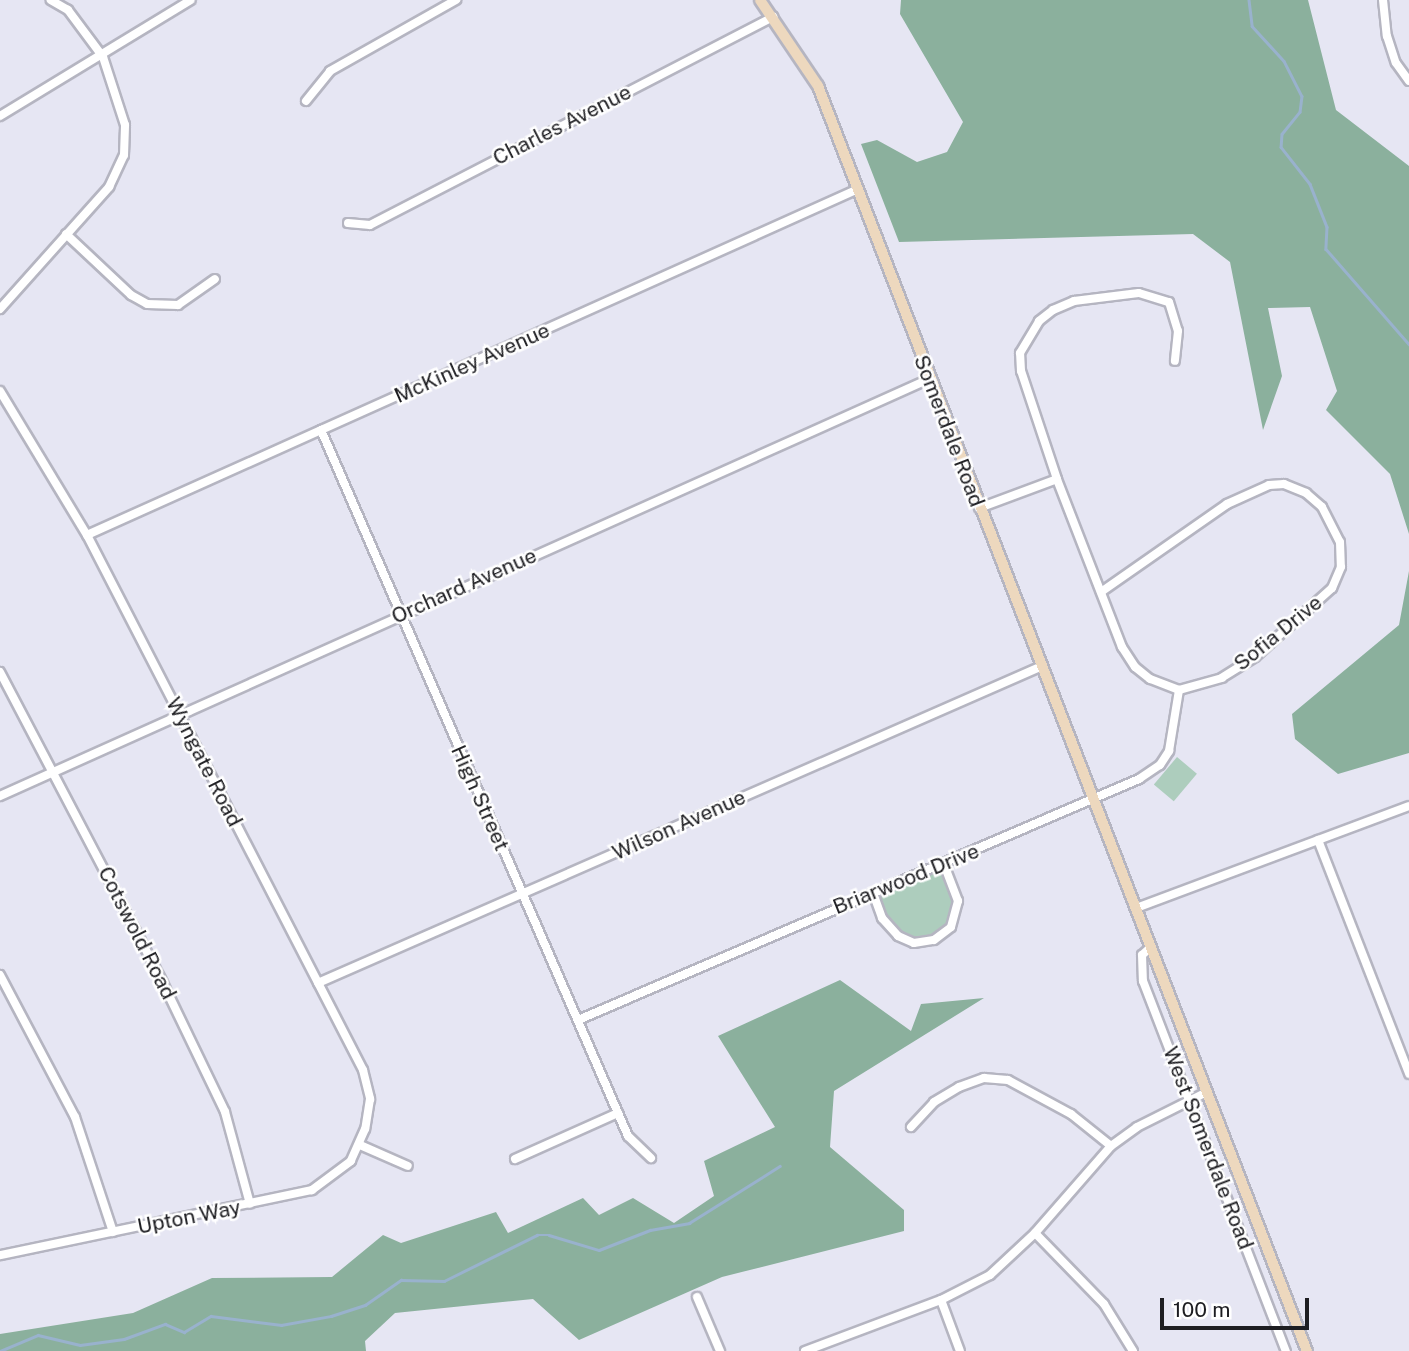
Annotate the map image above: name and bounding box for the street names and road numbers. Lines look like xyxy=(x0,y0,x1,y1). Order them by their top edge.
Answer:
street label: Charles Avenue xyxy=(489,79,635,171)
street label: McKinley Avenue xyxy=(390,317,554,409)
street label: Somerdale Road xyxy=(908,351,990,511)
street label: Orchard Avenue xyxy=(388,543,540,629)
street label: Sofia Drive xyxy=(1229,590,1327,676)
street label: Wyngate Road xyxy=(161,693,247,831)
street label: High Street xyxy=(446,741,514,855)
street label: Wilson Avenue xyxy=(608,784,750,866)
street label: Briarwood Drive xyxy=(829,838,983,920)
street label: Cotswold Road xyxy=(93,862,181,1004)
street label: West Somerdale Road xyxy=(1158,1043,1258,1253)
street label: Upton Way xyxy=(135,1195,243,1239)

